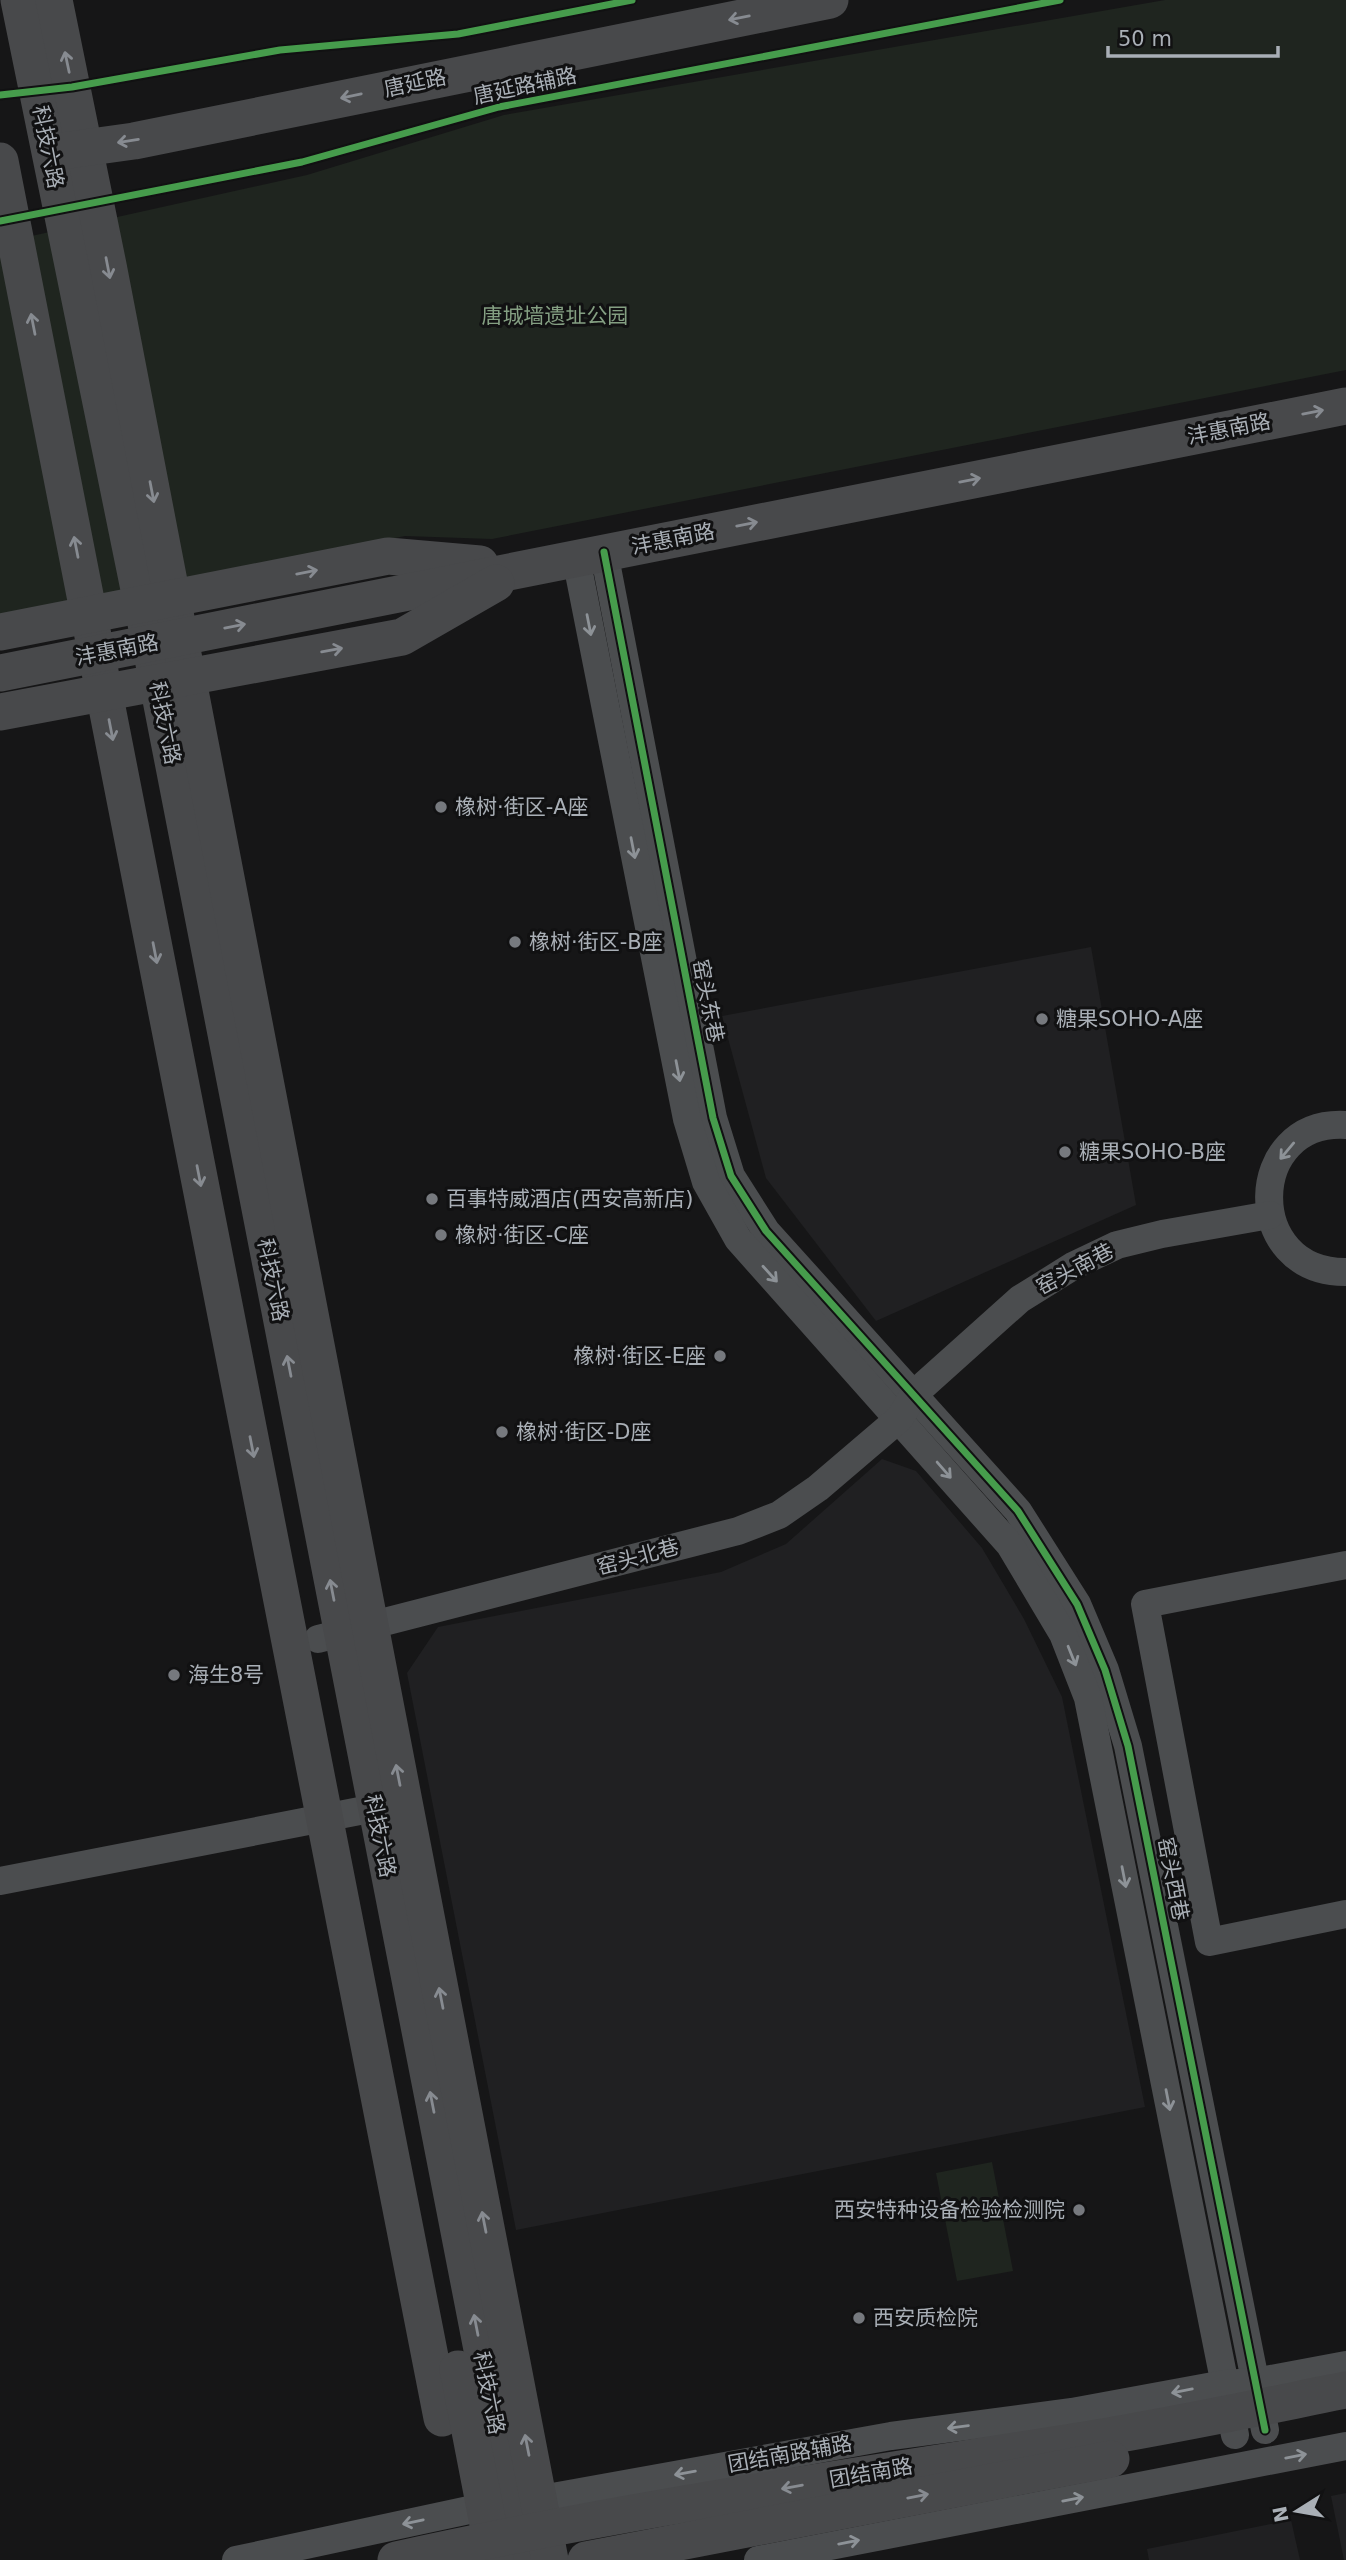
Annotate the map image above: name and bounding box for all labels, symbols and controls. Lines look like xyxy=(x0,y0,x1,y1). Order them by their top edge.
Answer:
one-way arrow xyxy=(728,12,751,26)
scale bar xyxy=(1108,14,1278,58)
text: 50 m xyxy=(1118,27,1172,51)
one-way arrow xyxy=(59,52,72,74)
street label: 唐延路辅路 xyxy=(471,63,579,109)
street label: 唐延路 xyxy=(382,65,448,101)
one-way arrow xyxy=(340,90,363,104)
street label: 科技六路 xyxy=(28,103,68,191)
one-way arrow xyxy=(117,135,140,148)
one-way arrow xyxy=(102,256,116,279)
park label: 唐城墙遗址公园 xyxy=(482,304,629,328)
one-way arrow xyxy=(26,313,39,336)
one-way arrow xyxy=(1301,405,1324,419)
street label: 沣惠南路 xyxy=(1185,409,1273,449)
one-way arrow xyxy=(958,473,981,486)
one-way arrow xyxy=(145,480,159,503)
one-way arrow xyxy=(735,517,757,530)
street label: 沣惠南路 xyxy=(629,519,717,559)
one-way arrow xyxy=(69,536,83,559)
one-way arrow xyxy=(295,564,318,578)
one-way arrow xyxy=(583,613,596,636)
one-way arrow xyxy=(223,619,246,632)
street label: 沣惠南路 xyxy=(73,630,161,670)
one-way arrow xyxy=(320,642,343,656)
street label: 科技六路 xyxy=(145,679,185,767)
one-way arrow xyxy=(105,718,118,741)
place label: 橡树·街区-A座 xyxy=(455,795,589,819)
marker: 橡树·街区-A座 xyxy=(433,799,449,815)
one-way arrow xyxy=(627,836,641,859)
place label: 橡树·街区-B座 xyxy=(529,930,663,954)
marker: 橡树·街区-B座 xyxy=(507,934,523,950)
one-way arrow xyxy=(148,941,162,964)
street label: 窑头东巷 xyxy=(688,957,728,1045)
place label: 糖果SOHO-A座 xyxy=(1056,1007,1203,1031)
marker: 糖果SOHO-A座 xyxy=(1034,1011,1050,1027)
one-way arrow xyxy=(671,1059,685,1082)
place label: 糖果SOHO-B座 xyxy=(1079,1140,1226,1164)
one-way arrow xyxy=(1279,1142,1295,1160)
marker: 糖果SOHO-B座 xyxy=(1057,1144,1073,1160)
one-way arrow xyxy=(192,1164,206,1187)
place label: 百事特威酒店(西安高新店) xyxy=(446,1187,693,1211)
marker: 百事特威酒店(西安高新店) xyxy=(424,1191,440,1207)
place label: 橡树·街区-C座 xyxy=(455,1223,589,1247)
marker: 橡树·街区-C座 xyxy=(433,1227,449,1243)
street label: 科技六路 xyxy=(253,1236,293,1324)
street label: 窑头南巷 xyxy=(1032,1239,1118,1299)
one-way arrow xyxy=(762,1265,778,1283)
place label: 橡树·街区-E座 xyxy=(573,1344,706,1368)
marker: 橡树·街区-E座 xyxy=(712,1348,728,1364)
one-way arrow xyxy=(282,1355,296,1378)
place label: 橡树·街区-D座 xyxy=(516,1420,651,1444)
marker: 橡树·街区-D座 xyxy=(494,1424,510,1440)
one-way arrow xyxy=(245,1435,259,1458)
one-way arrow xyxy=(936,1460,952,1478)
street label: 窑头北巷 xyxy=(594,1535,682,1579)
one-way arrow xyxy=(325,1579,339,1602)
one-way arrow xyxy=(1066,1645,1079,1667)
place label: 海生8号 xyxy=(188,1663,264,1687)
marker: 海生8号 xyxy=(166,1667,182,1683)
one-way arrow xyxy=(390,1764,404,1787)
street label: 科技六路 xyxy=(360,1792,400,1880)
street label: 窑头西巷 xyxy=(1153,1835,1193,1923)
one-way arrow xyxy=(1117,1865,1131,1888)
one-way arrow xyxy=(433,1987,447,2010)
one-way arrow xyxy=(1162,2088,1176,2111)
one-way arrow xyxy=(425,2091,438,2114)
place label: 西安特种设备检验检测院 xyxy=(834,2198,1065,2222)
marker: 西安特种设备检验检测院 xyxy=(1071,2202,1087,2218)
one-way arrow xyxy=(476,2211,490,2234)
place label: 西安质检院 xyxy=(873,2306,978,2330)
marker: 西安质检院 xyxy=(851,2310,867,2326)
one-way arrow xyxy=(468,2314,482,2337)
street label: 科技六路 xyxy=(469,2349,509,2437)
one-way arrow xyxy=(1171,2385,1194,2399)
one-way arrow xyxy=(947,2420,969,2433)
street label: 团结南路辅路 xyxy=(726,2431,854,2477)
one-way arrow xyxy=(519,2434,533,2457)
one-way arrow xyxy=(1284,2449,1307,2462)
street label: 团结南路 xyxy=(828,2454,914,2492)
one-way arrow xyxy=(674,2467,697,2480)
north arrow xyxy=(1262,2476,1332,2546)
one-way arrow xyxy=(781,2481,803,2494)
one-way arrow xyxy=(906,2489,929,2503)
one-way arrow xyxy=(1061,2492,1084,2506)
text: N xyxy=(1268,2504,1293,2524)
one-way arrow xyxy=(402,2516,425,2530)
one-way arrow xyxy=(837,2535,860,2549)

